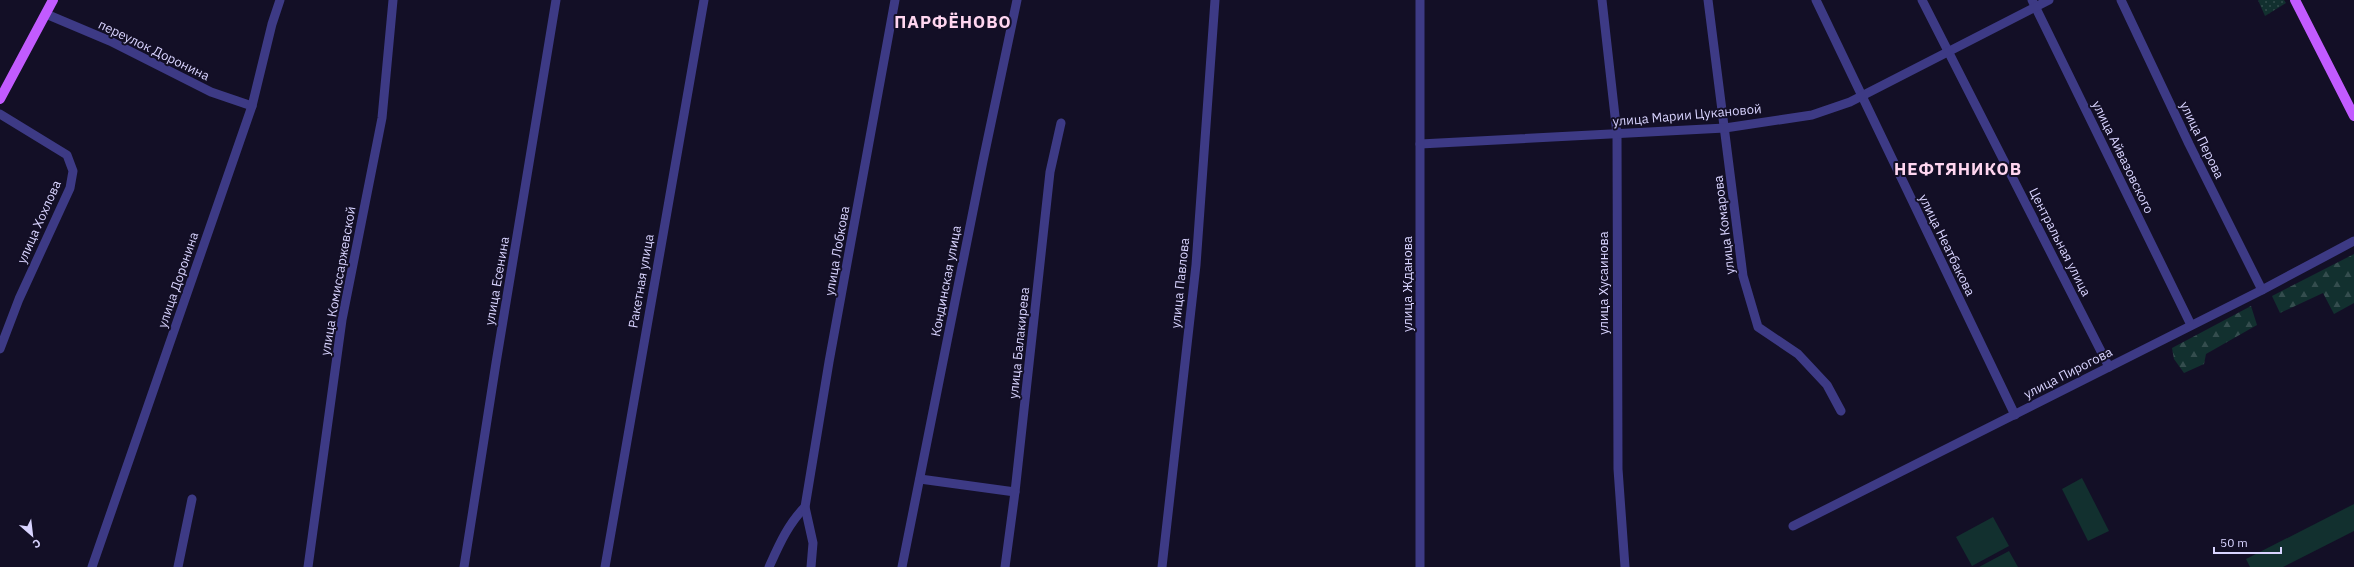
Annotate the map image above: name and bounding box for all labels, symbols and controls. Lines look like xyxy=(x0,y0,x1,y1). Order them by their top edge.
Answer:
district label: ПАРФЁНОВО xyxy=(894,11,1012,33)
street label: переулок Доронина xyxy=(96,16,212,84)
street label: улица Айвазовского xyxy=(2088,98,2158,216)
street label: улица Перова xyxy=(2176,98,2228,182)
street label: улица Марии Цукановой xyxy=(1612,100,1762,130)
district label: НЕФТЯНИКОВ xyxy=(1894,158,2022,180)
street label: улица Комарова xyxy=(1709,174,1739,275)
street label: улица Хохлова xyxy=(13,178,65,266)
street label: Центральная улица xyxy=(2025,185,2095,299)
street label: улица Неатбакова xyxy=(1915,191,1979,299)
street label: улица Комиссаржевской xyxy=(316,205,360,357)
street label: улица Лобкова xyxy=(821,205,853,297)
street label: Кондинская улица xyxy=(927,224,965,338)
street label: улица Доронина xyxy=(154,230,202,330)
street label: улица Хусаинова xyxy=(1595,231,1612,335)
street label: Ракетная улица xyxy=(624,233,658,329)
street label: улица Есенина xyxy=(481,235,513,327)
street label: улица Жданова xyxy=(1399,236,1416,332)
street label: улица Павлова xyxy=(1167,237,1193,329)
street label: улица Балакирева xyxy=(1005,286,1033,400)
street label: улица Пирогова xyxy=(2021,343,2115,403)
north arrow xyxy=(12,515,52,555)
scale bar xyxy=(2214,529,2281,555)
text: 50 m xyxy=(2220,535,2248,550)
text: С xyxy=(30,536,43,552)

